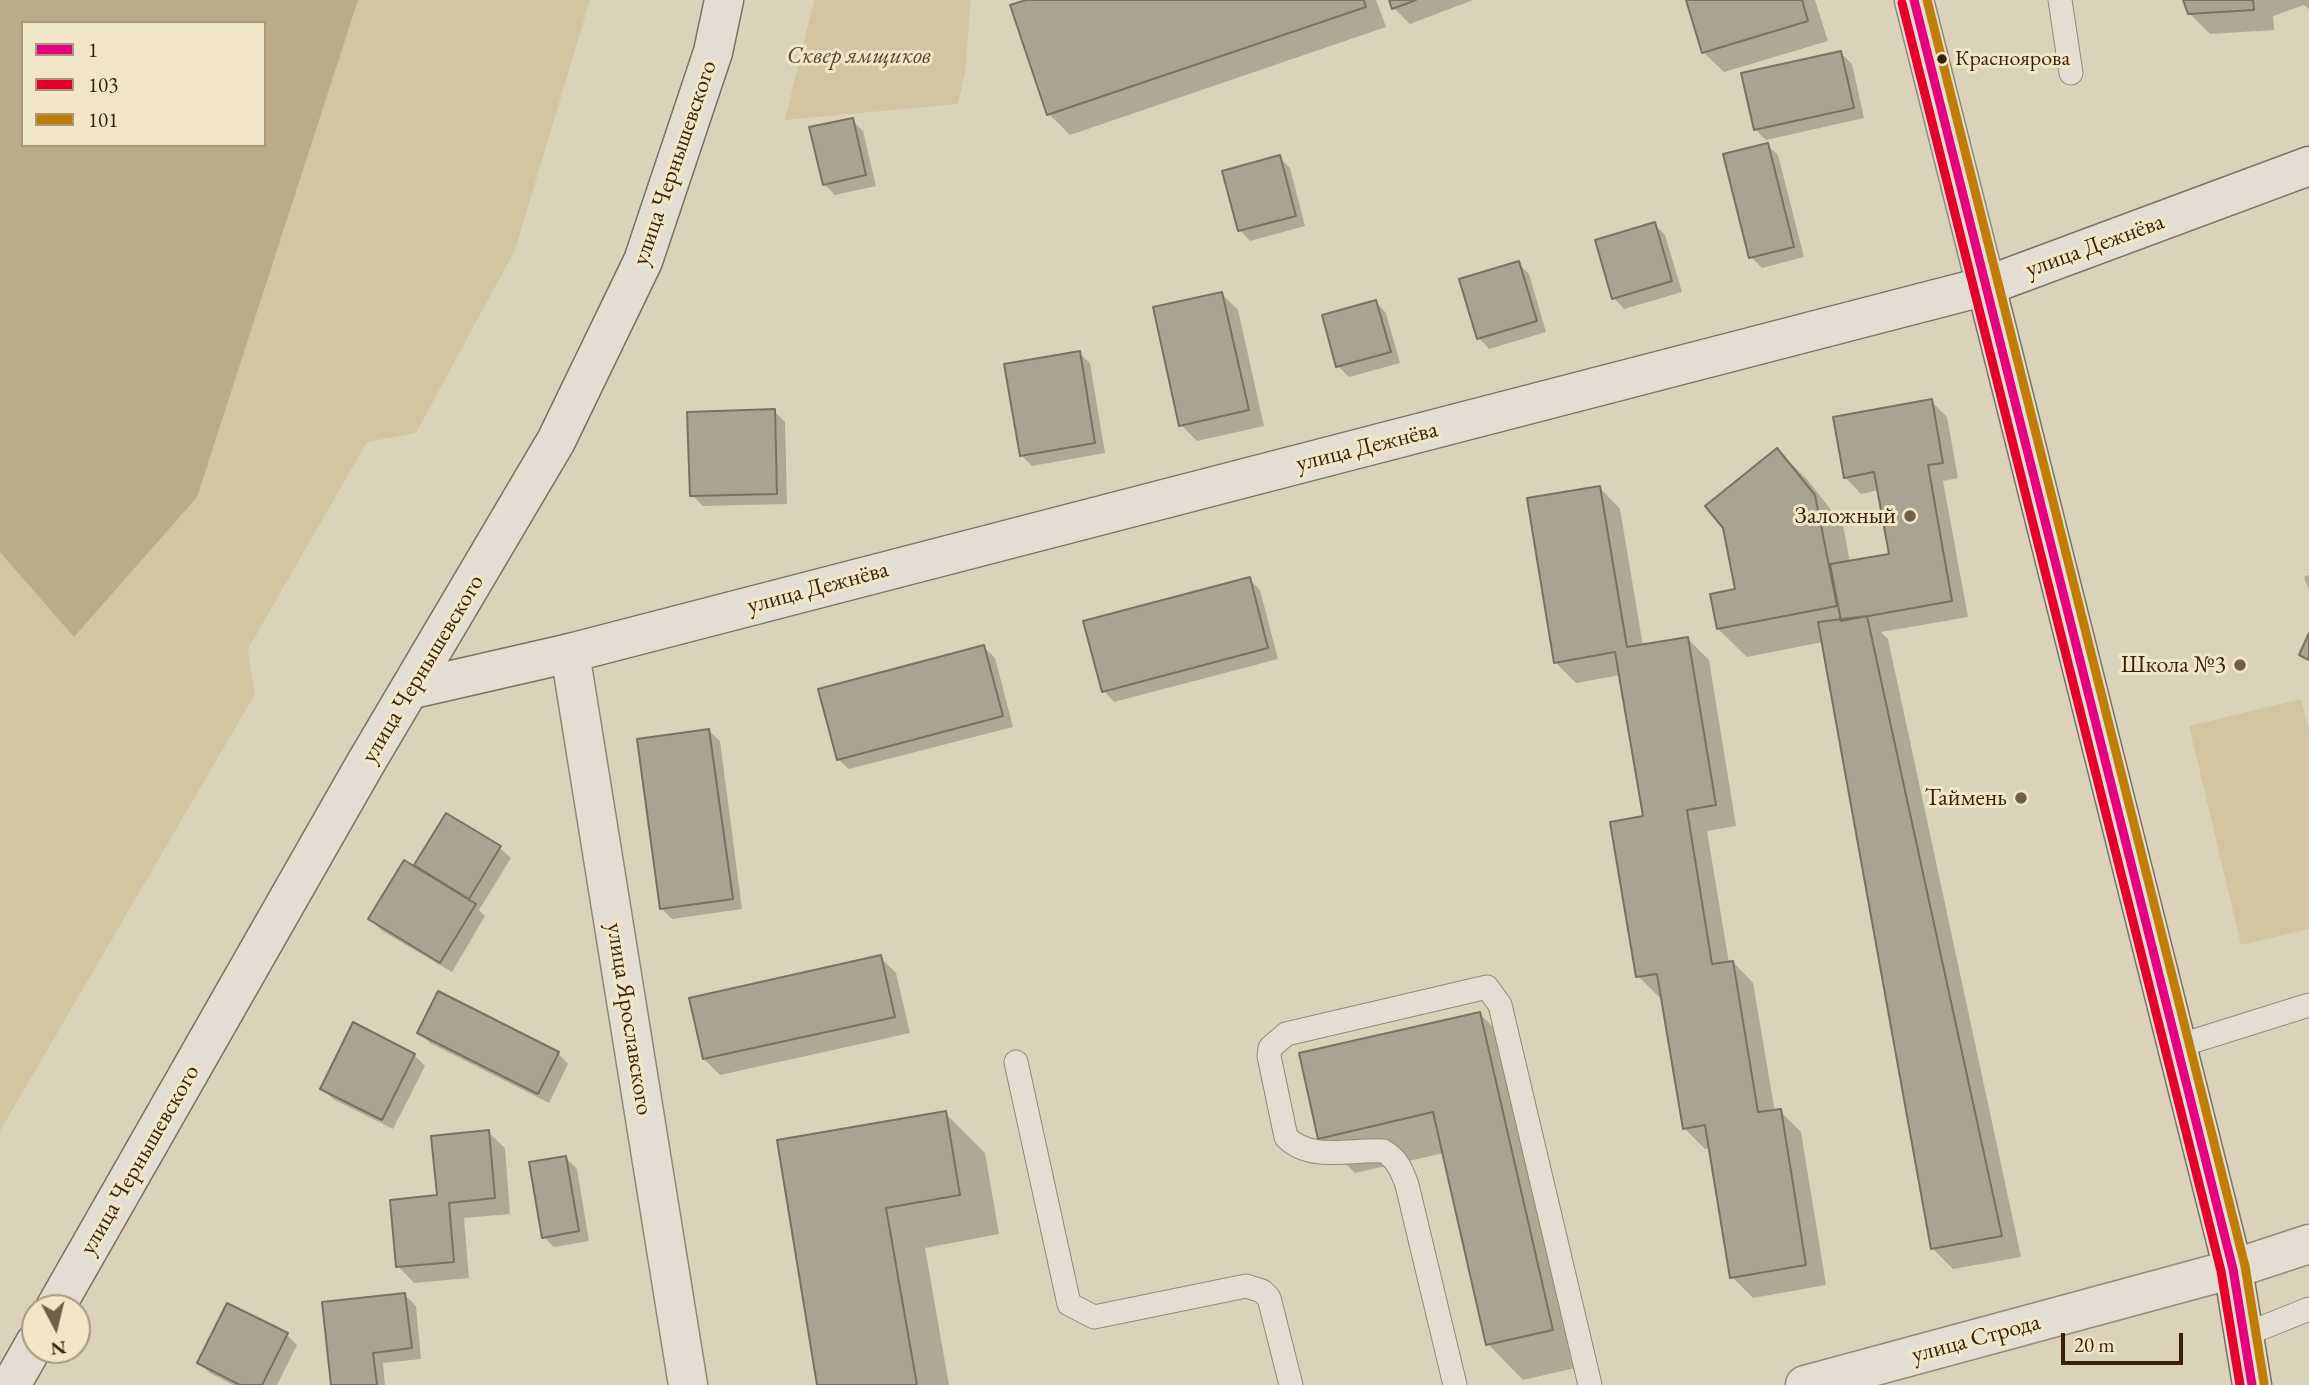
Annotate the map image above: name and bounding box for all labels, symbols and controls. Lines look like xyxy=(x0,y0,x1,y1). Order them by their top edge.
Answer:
legend xyxy=(21,21,266,147)
text: 1 xyxy=(88,36,98,63)
park label: Сквер ямщиков xyxy=(787,42,931,70)
place label: Красноярова xyxy=(1955,46,2070,72)
marker: Красноярова xyxy=(1935,52,1949,66)
street label: улица Чернышевского xyxy=(626,57,724,269)
text: 103 xyxy=(88,71,118,98)
text: 101 xyxy=(88,106,118,133)
street label: улица Дежнёва xyxy=(2022,208,2168,284)
street label: улица Дежнёва xyxy=(1293,415,1441,479)
place label: Заложный xyxy=(1795,502,1896,530)
marker: Заложный xyxy=(1902,508,1918,524)
street label: улица Дежнёва xyxy=(744,555,892,621)
street label: улица Чернышевского xyxy=(355,569,491,769)
place label: Школа №3 xyxy=(2121,651,2226,679)
marker: Школа №3 xyxy=(2232,657,2248,673)
place label: Таймень xyxy=(1925,784,2007,812)
marker: Таймень xyxy=(2013,790,2029,806)
street label: улица Ярославского xyxy=(600,921,658,1117)
street label: улица Чернышевского xyxy=(74,1060,206,1260)
north arrow xyxy=(21,1294,91,1364)
street label: улица Строда xyxy=(1909,1308,2043,1370)
scale bar xyxy=(2064,1318,2186,1362)
text: 20 m xyxy=(2074,1331,2115,1358)
text: N xyxy=(49,1335,68,1362)

